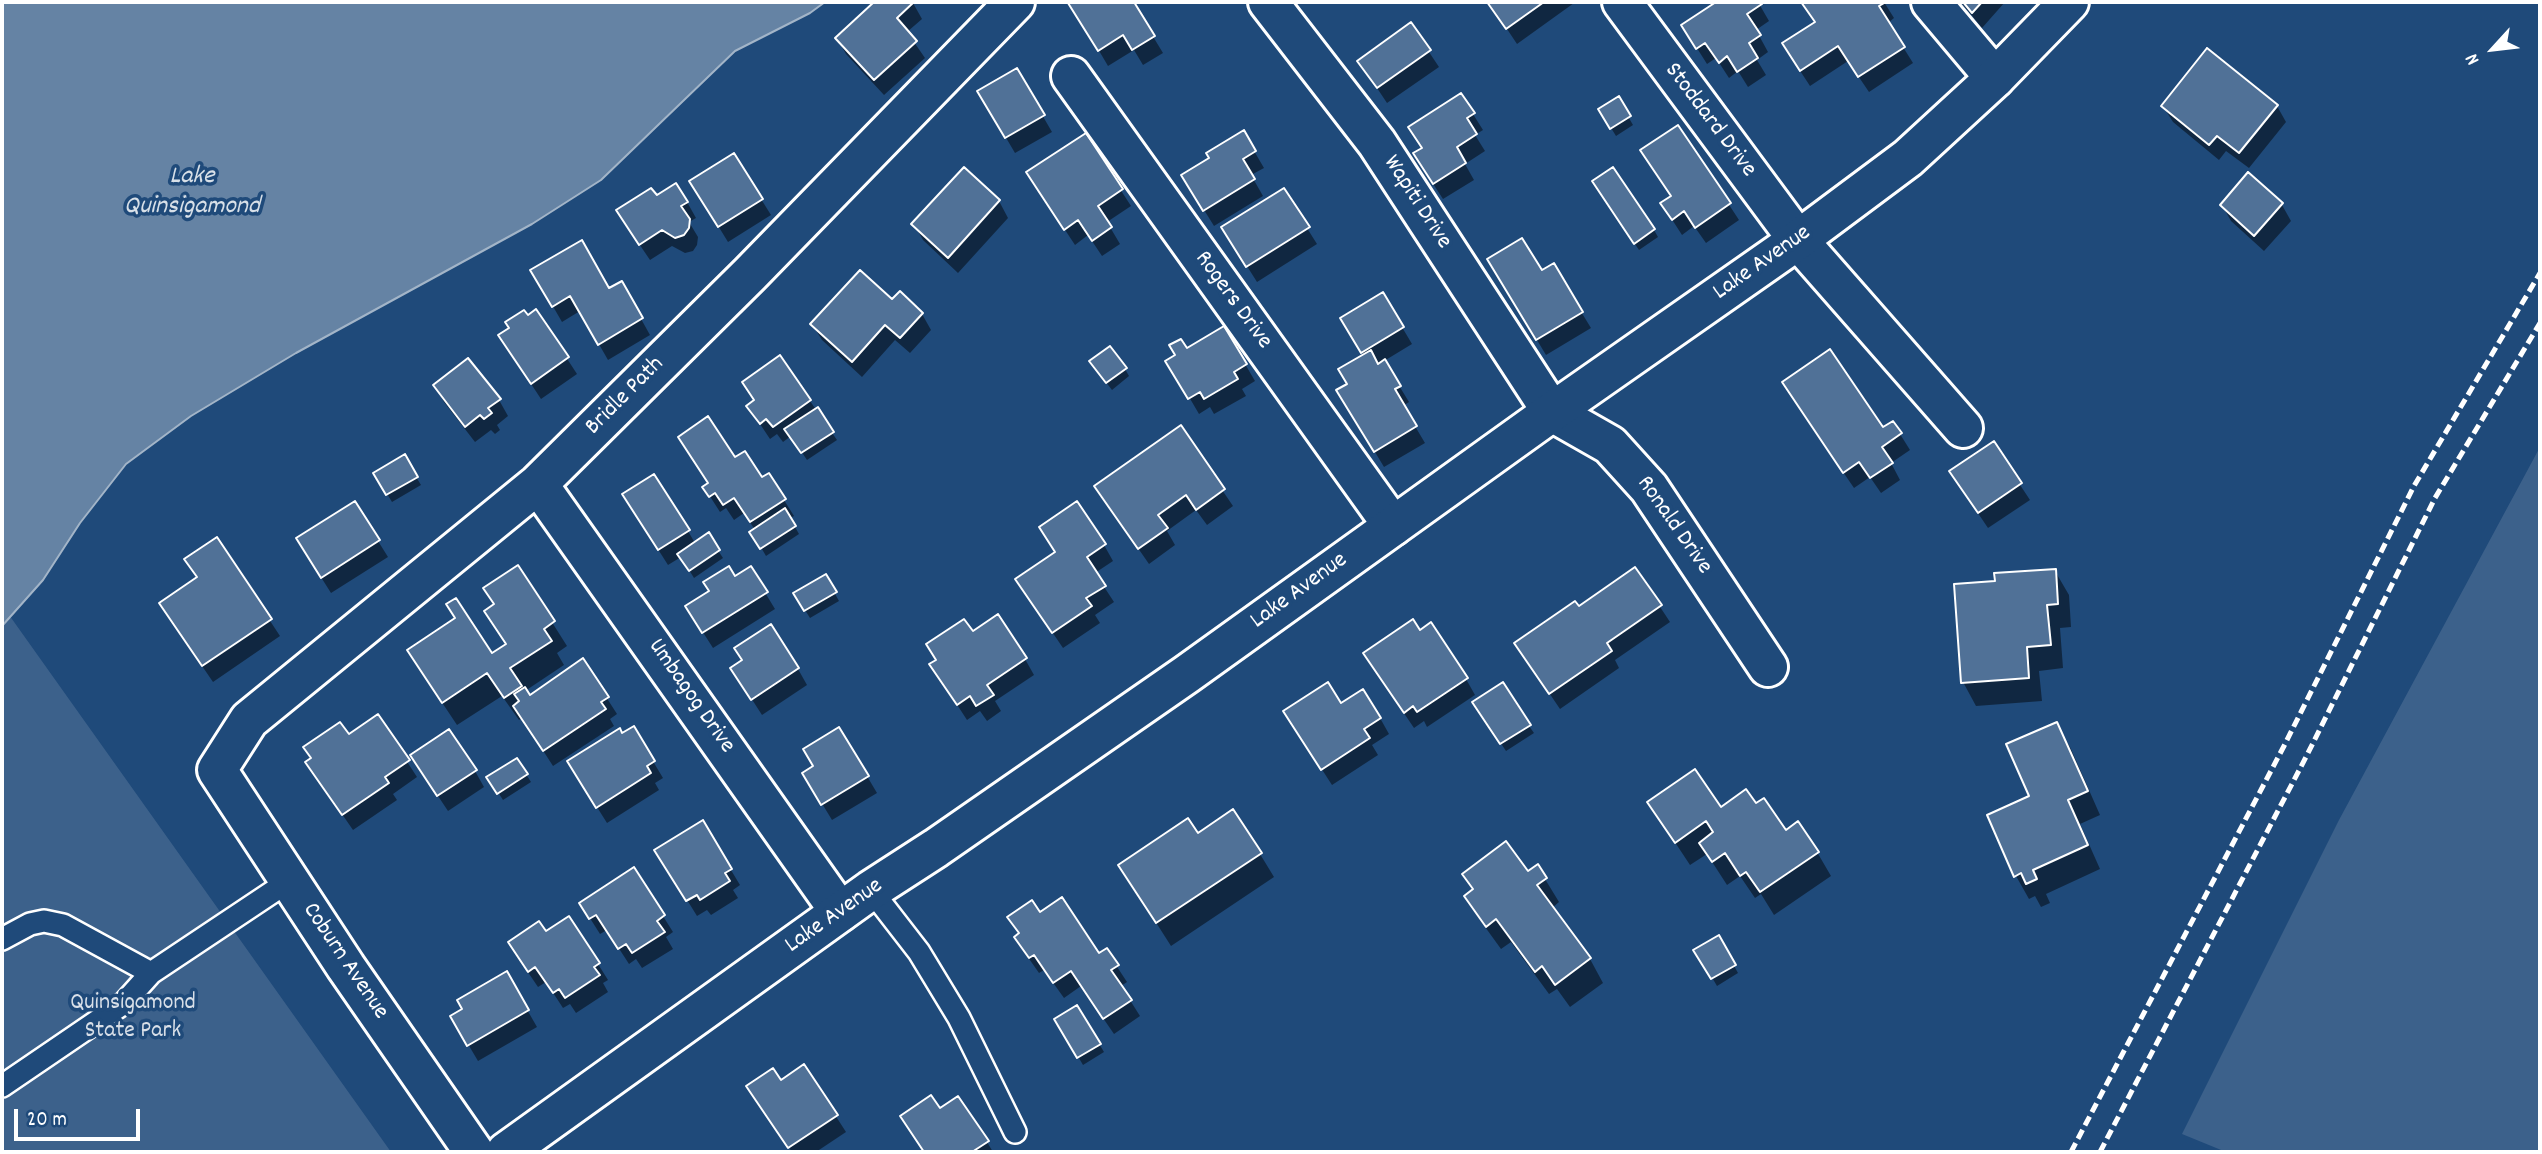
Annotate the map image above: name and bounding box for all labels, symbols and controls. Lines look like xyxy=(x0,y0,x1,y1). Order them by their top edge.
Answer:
north arrow xyxy=(2458,14,2528,84)
text: N xyxy=(2460,48,2488,69)
street label: Stoddard Drive xyxy=(1657,58,1761,184)
street label: Wapiti Drive xyxy=(1375,151,1457,255)
water label: Lake Quinsigamond xyxy=(124,162,260,224)
street label: Lake Avenue xyxy=(1709,220,1817,308)
street label: Rogers Drive xyxy=(1187,246,1277,356)
street label: Bridle Path xyxy=(581,352,671,442)
street label: Ronald Drive xyxy=(1629,471,1717,581)
street label: Lake Avenue xyxy=(1246,547,1354,637)
street label: Umbagog Drive xyxy=(640,634,740,760)
street label: Lake Avenue xyxy=(781,873,889,961)
street label: Coburn Avenue xyxy=(294,898,394,1026)
park label: Quinsigamond State Park xyxy=(70,991,196,1047)
scale bar xyxy=(18,1094,144,1138)
text: 20 m xyxy=(27,1106,67,1136)

